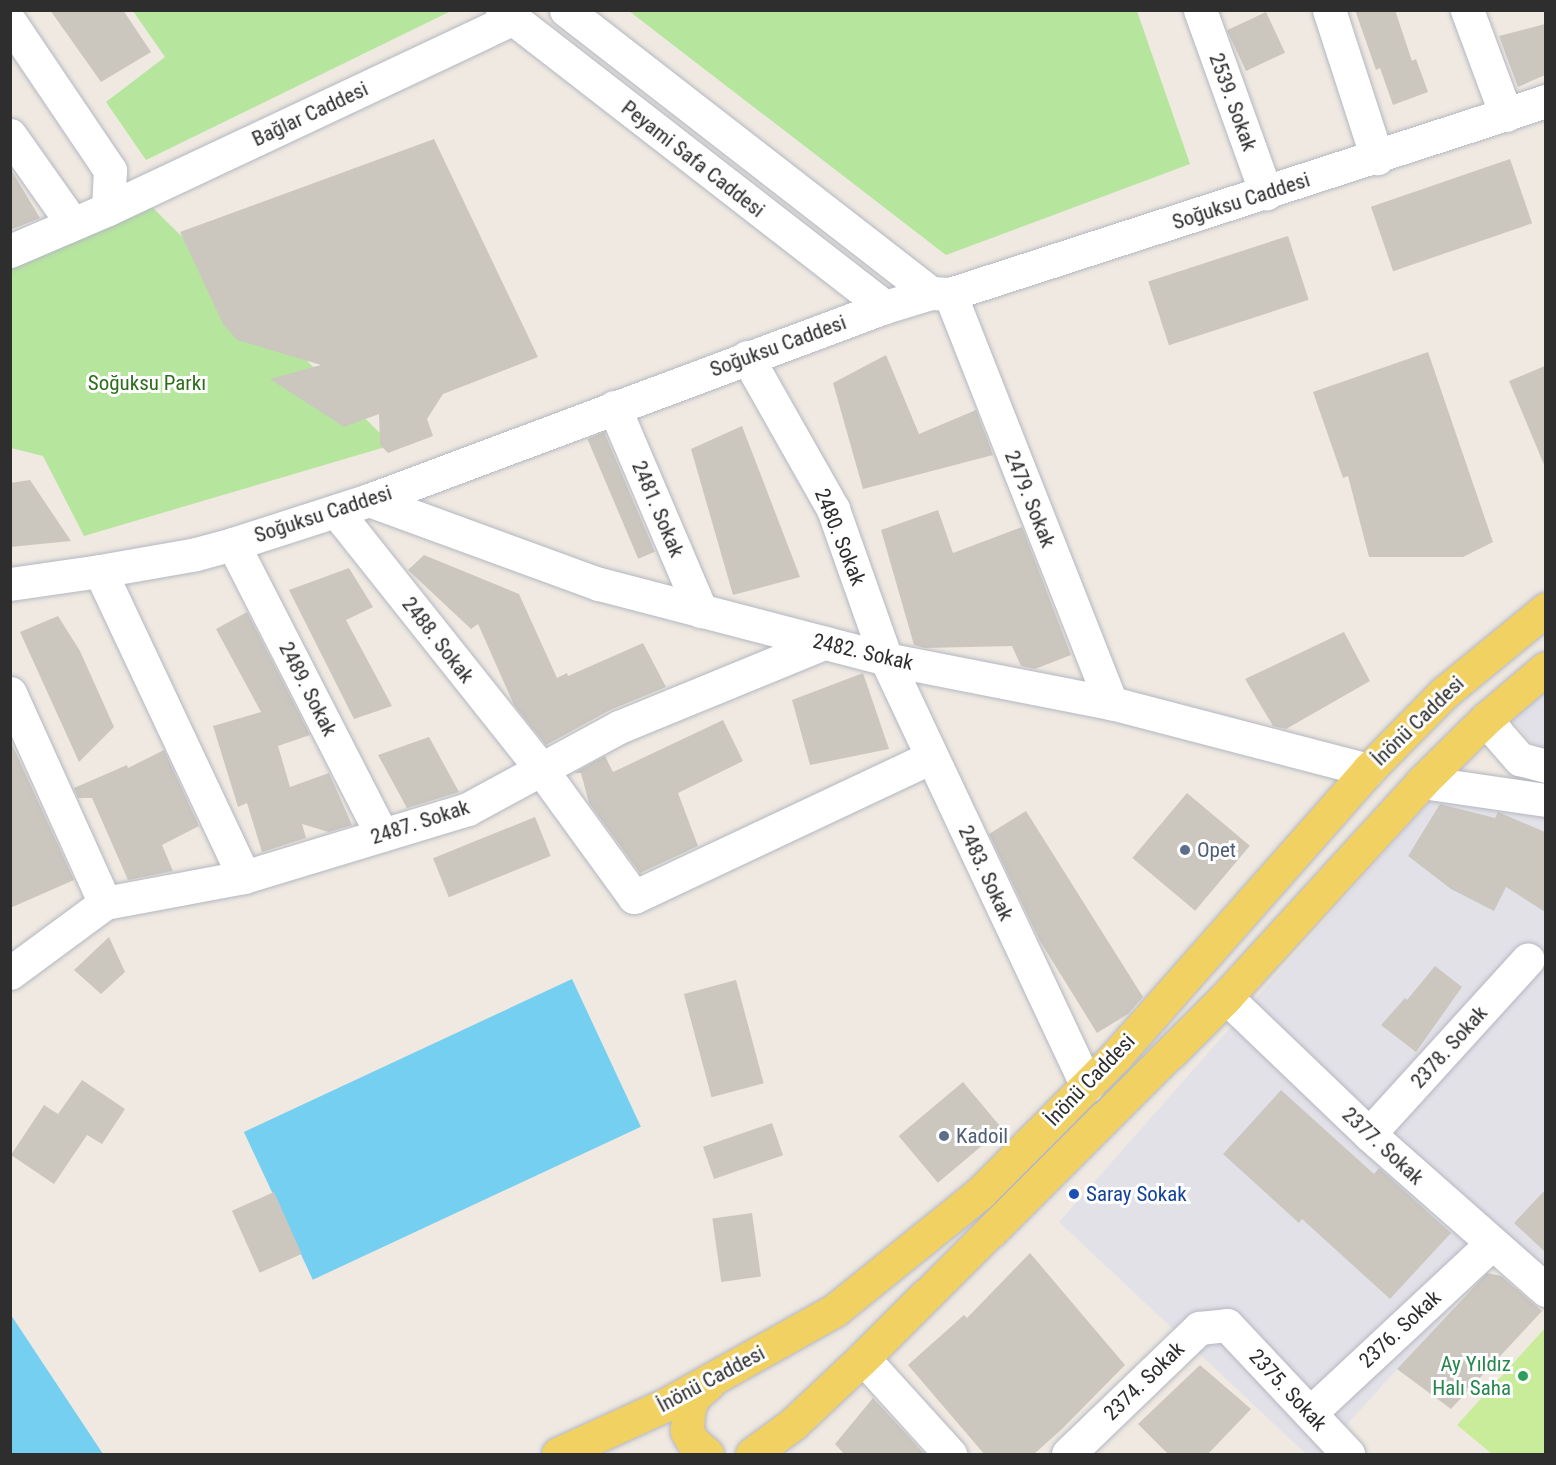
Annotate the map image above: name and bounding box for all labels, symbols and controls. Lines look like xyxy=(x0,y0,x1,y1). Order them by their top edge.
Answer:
street label: 2539. Sokak xyxy=(1204,50,1262,154)
street label: Bağlar Caddesi xyxy=(248,76,372,152)
street label: Peyami Safa Caddesi xyxy=(616,95,770,223)
street label: Soğuksu Caddesi xyxy=(1169,167,1313,235)
street label: Soğuksu Caddesi xyxy=(707,310,849,382)
park label: Soğuksu Parkı xyxy=(88,370,206,396)
street label: 2479. Sokak xyxy=(999,447,1061,551)
street label: 2481. Sokak xyxy=(626,457,690,561)
street label: Soğuksu Caddesi xyxy=(251,480,395,548)
street label: 2480. Sokak xyxy=(809,485,871,589)
street label: 2488. Sokak xyxy=(397,592,479,688)
street label: 2482. Sokak xyxy=(810,628,916,676)
street label: 2489. Sokak xyxy=(274,638,342,740)
street label: İnönü Caddesi xyxy=(1367,671,1469,771)
street label: 2487. Sokak xyxy=(367,794,473,850)
street label: 2483. Sokak xyxy=(953,821,1019,925)
place label: Opet xyxy=(1197,837,1236,863)
marker: Opet xyxy=(1178,843,1192,857)
street label: 2378. Sokak xyxy=(1405,1001,1493,1093)
street label: İnönü Caddesi xyxy=(1040,1029,1140,1131)
street label: 2377. Sokak xyxy=(1337,1102,1429,1190)
place label: Kadoil xyxy=(956,1123,1008,1149)
marker: Kadoil xyxy=(937,1129,951,1143)
place label: Saray Sokak xyxy=(1086,1181,1187,1207)
marker: Saray Sokak xyxy=(1067,1187,1081,1201)
street label: 2376. Sokak xyxy=(1354,1285,1446,1373)
street label: 2374. Sokak xyxy=(1098,1336,1190,1426)
street label: İnönü Caddesi xyxy=(653,1340,769,1418)
street label: 2375. Sokak xyxy=(1244,1344,1332,1436)
place label: Ay Yıldız Halı Saha xyxy=(1432,1351,1511,1401)
marker: Ay Yıldız Halı Saha xyxy=(1516,1369,1530,1383)

